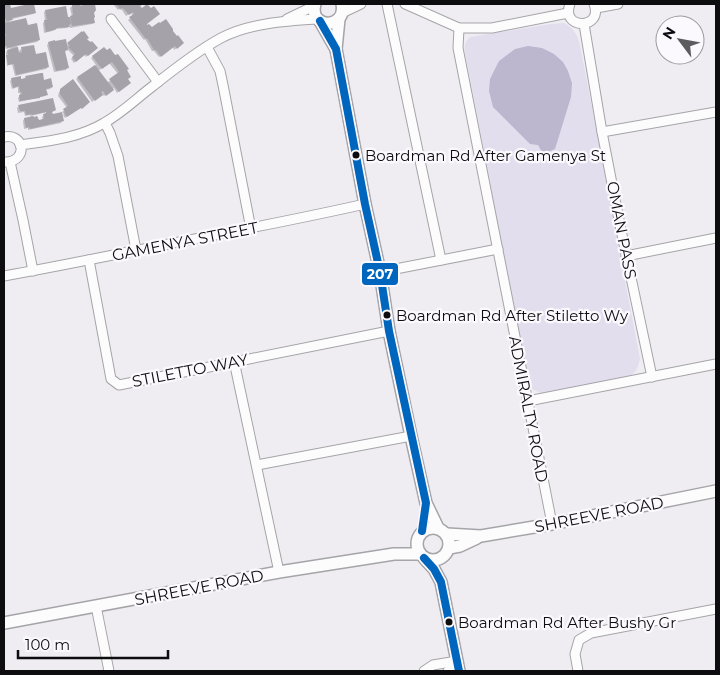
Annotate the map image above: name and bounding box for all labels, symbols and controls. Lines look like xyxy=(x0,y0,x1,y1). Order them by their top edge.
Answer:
north arrow xyxy=(655,15,705,65)
text: N xyxy=(658,24,680,43)
place label: Boardman Rd After Gamenya St xyxy=(365,146,606,165)
marker: Boardman Rd After Gamenya St xyxy=(351,150,361,160)
street label: OMAN PASS xyxy=(603,180,640,281)
street label: GAMENYA STREET xyxy=(110,218,261,265)
line badge: 207 xyxy=(361,262,399,286)
text: 207 xyxy=(367,265,394,283)
place label: Boardman Rd After Stiletto Wy xyxy=(396,306,629,325)
marker: Boardman Rd After Stiletto Wy xyxy=(382,310,392,320)
street label: ADMIRALTY ROAD xyxy=(505,334,552,484)
street label: STILETTO WAY xyxy=(130,350,251,391)
street label: SHREEVE ROAD xyxy=(533,493,665,536)
street label: SHREEVE ROAD xyxy=(133,566,265,609)
place label: Boardman Rd After Bushy Gr xyxy=(458,613,676,632)
marker: Boardman Rd After Bushy Gr xyxy=(444,617,454,627)
scale bar xyxy=(18,628,168,660)
text: 100 m xyxy=(25,635,70,654)

